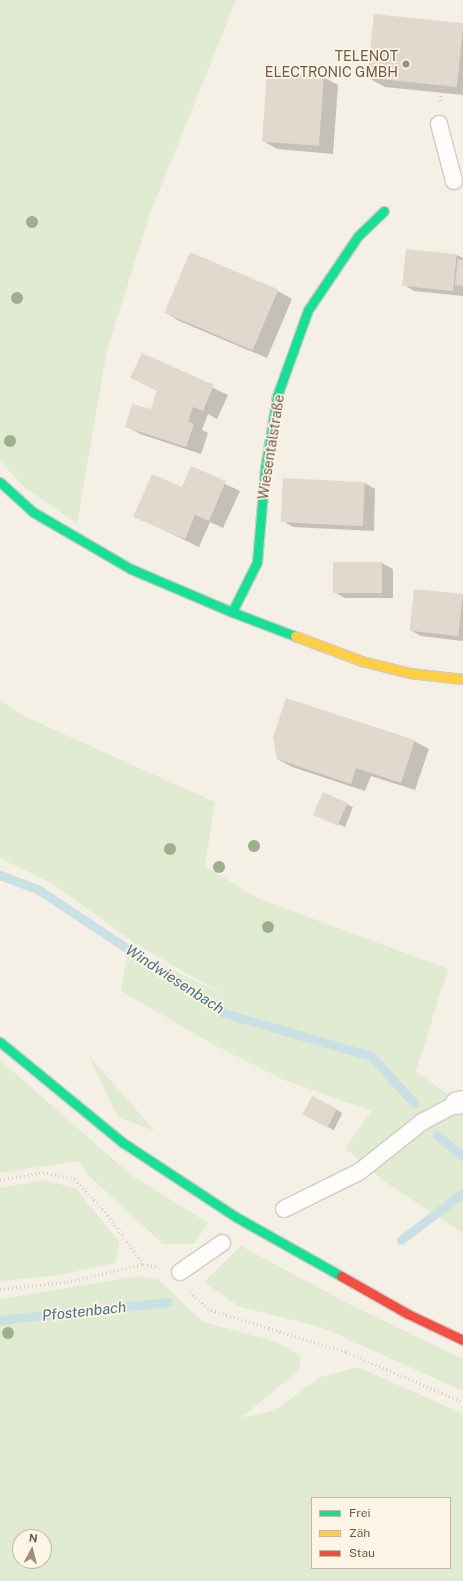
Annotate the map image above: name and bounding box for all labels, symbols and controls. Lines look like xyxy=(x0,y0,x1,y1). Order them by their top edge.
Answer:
place label: TELENOT ELECTRONIC GMBH xyxy=(265,48,398,80)
marker: TELENOT ELECTRONIC GMBH xyxy=(401,59,411,69)
street label: Wiesentalstraße xyxy=(254,393,288,501)
water label: Windwiesenbach xyxy=(122,940,228,1018)
water label: Pfostenbach xyxy=(41,1298,127,1324)
legend xyxy=(311,1497,451,1569)
text: Frei xyxy=(349,1506,371,1520)
text: Zäh xyxy=(349,1526,370,1540)
north arrow xyxy=(12,1529,52,1569)
text: N xyxy=(28,1532,38,1545)
text: Stau xyxy=(349,1546,375,1560)

